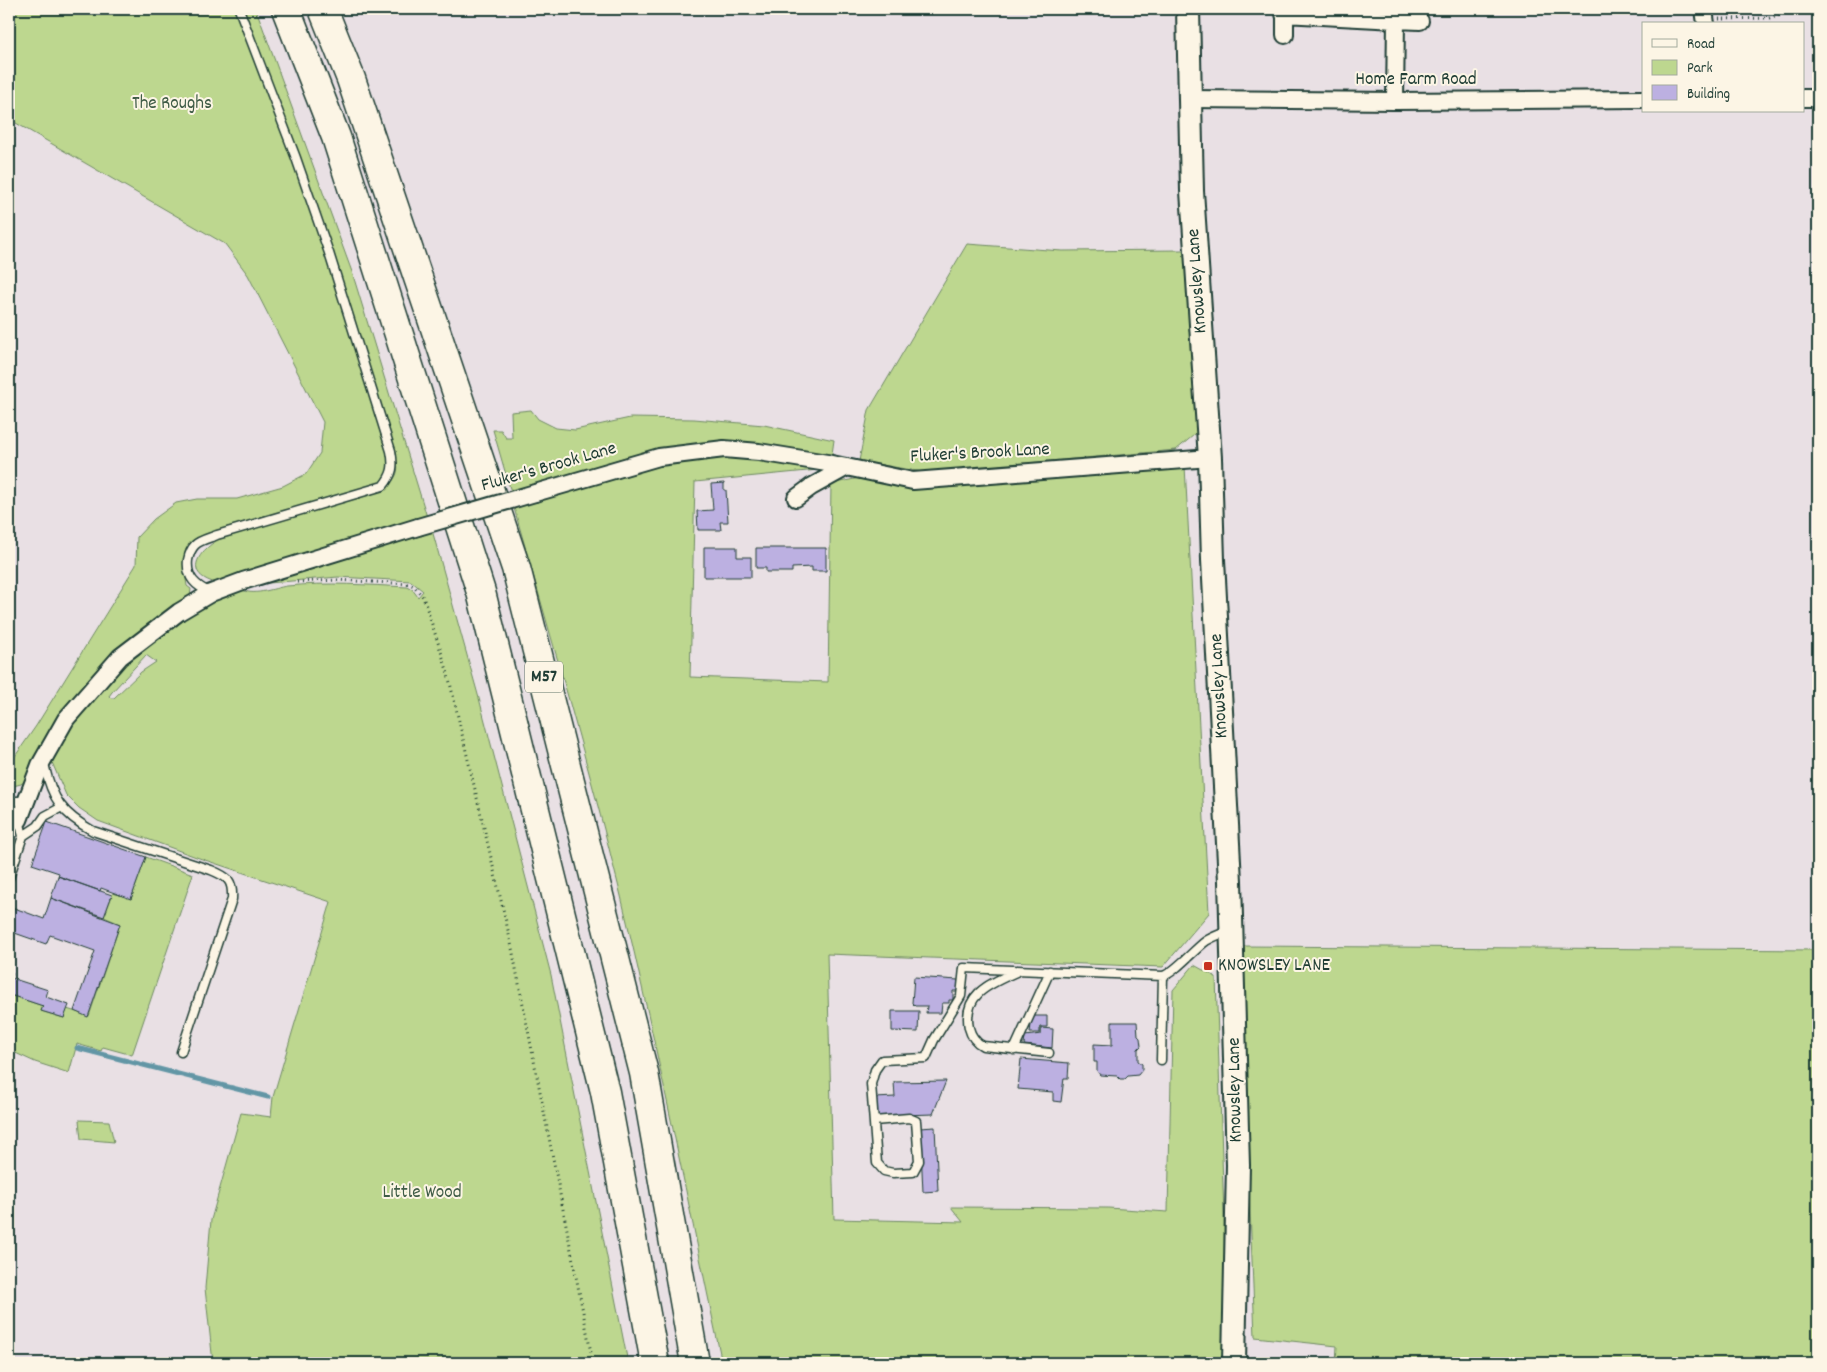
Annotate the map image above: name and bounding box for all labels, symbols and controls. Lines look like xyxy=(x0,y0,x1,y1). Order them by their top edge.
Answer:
legend xyxy=(1642,22,1804,112)
text: Road xyxy=(1687,34,1715,56)
text: Park xyxy=(1687,58,1713,80)
street label: Home Farm Road xyxy=(1355,67,1477,94)
text: Building xyxy=(1687,84,1730,106)
park label: The Roughs xyxy=(132,91,212,118)
street label: Knowsley Lane xyxy=(1181,228,1215,334)
street label: Fluker's Brook Lane xyxy=(478,436,620,500)
street label: Fluker's Brook Lane xyxy=(910,437,1050,471)
street label: Knowsley Lane xyxy=(1204,633,1236,739)
road number: M57 xyxy=(525,662,563,692)
place label: KNOWSLEY LANE xyxy=(1218,953,1331,980)
marker: KNOWSLEY LANE xyxy=(1202,960,1214,972)
street label: Knowsley Lane xyxy=(1222,1037,1250,1143)
park label: Little Wood xyxy=(382,1180,462,1207)

